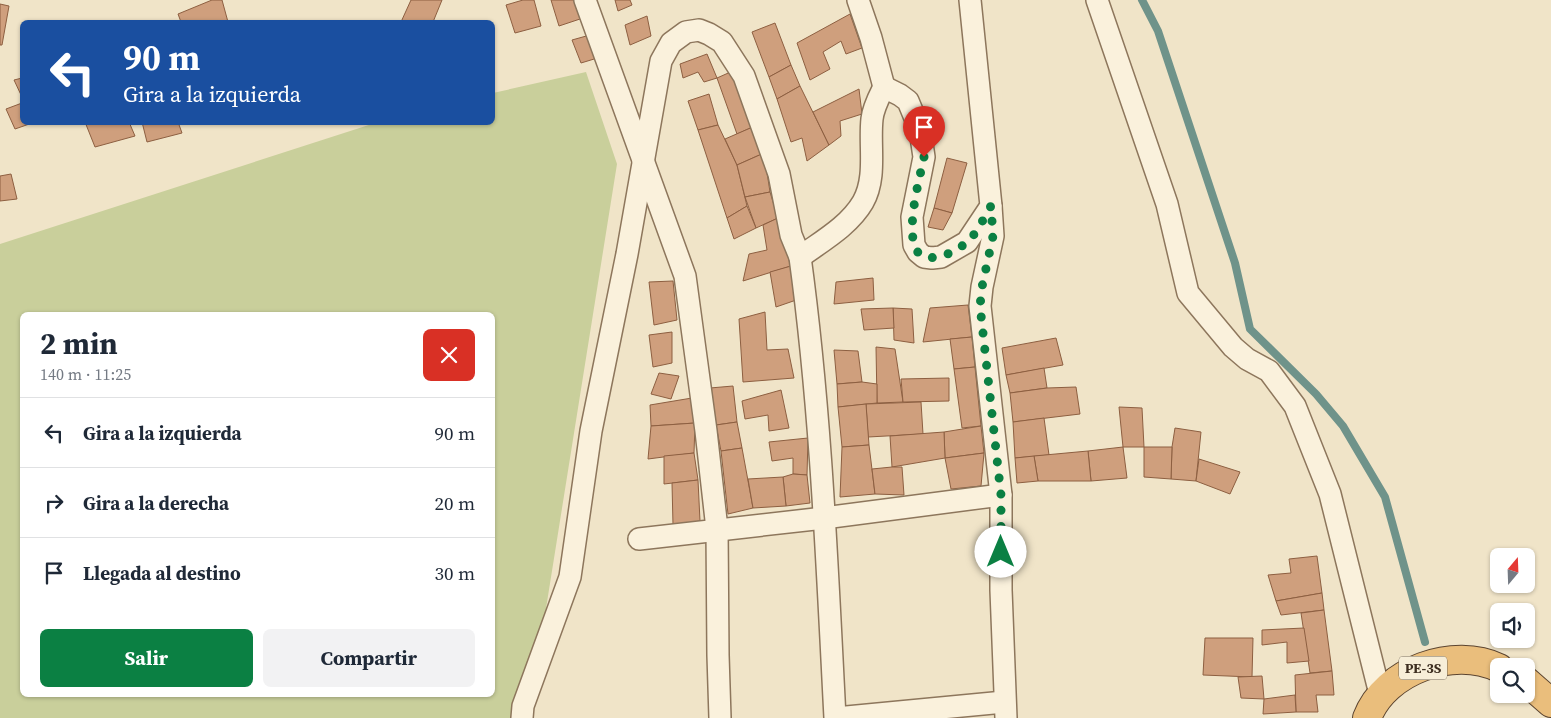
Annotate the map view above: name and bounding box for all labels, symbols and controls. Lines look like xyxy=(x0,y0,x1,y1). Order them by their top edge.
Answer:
text: 90 m xyxy=(123,34,200,82)
icon: left xyxy=(40,40,105,105)
text: Gira a la izquierda xyxy=(123,79,301,109)
pin xyxy=(903,106,945,157)
icon: arrive xyxy=(910,113,938,141)
text: 2 min xyxy=(40,323,118,364)
button: close xyxy=(423,329,475,381)
text: 140 m · 11:25 xyxy=(40,363,131,385)
icon: left xyxy=(40,419,68,447)
text: Gira a la izquierda xyxy=(83,420,242,446)
text: 90 m xyxy=(434,420,475,446)
icon: right xyxy=(40,489,68,517)
text: Gira a la derecha xyxy=(83,490,229,516)
text: 20 m xyxy=(434,490,475,516)
position arrow xyxy=(974,525,1026,577)
north arrow xyxy=(1490,548,1535,592)
map controls xyxy=(1490,548,1535,703)
icon: arrive xyxy=(40,559,68,587)
text: Llegada al destino xyxy=(83,560,241,586)
text: 30 m xyxy=(434,560,475,586)
button: sound xyxy=(1490,603,1535,648)
button: Salir xyxy=(40,629,253,687)
button: Compartir xyxy=(263,629,475,687)
road number: PE-3S xyxy=(1399,656,1447,680)
button: search xyxy=(1490,658,1535,703)

